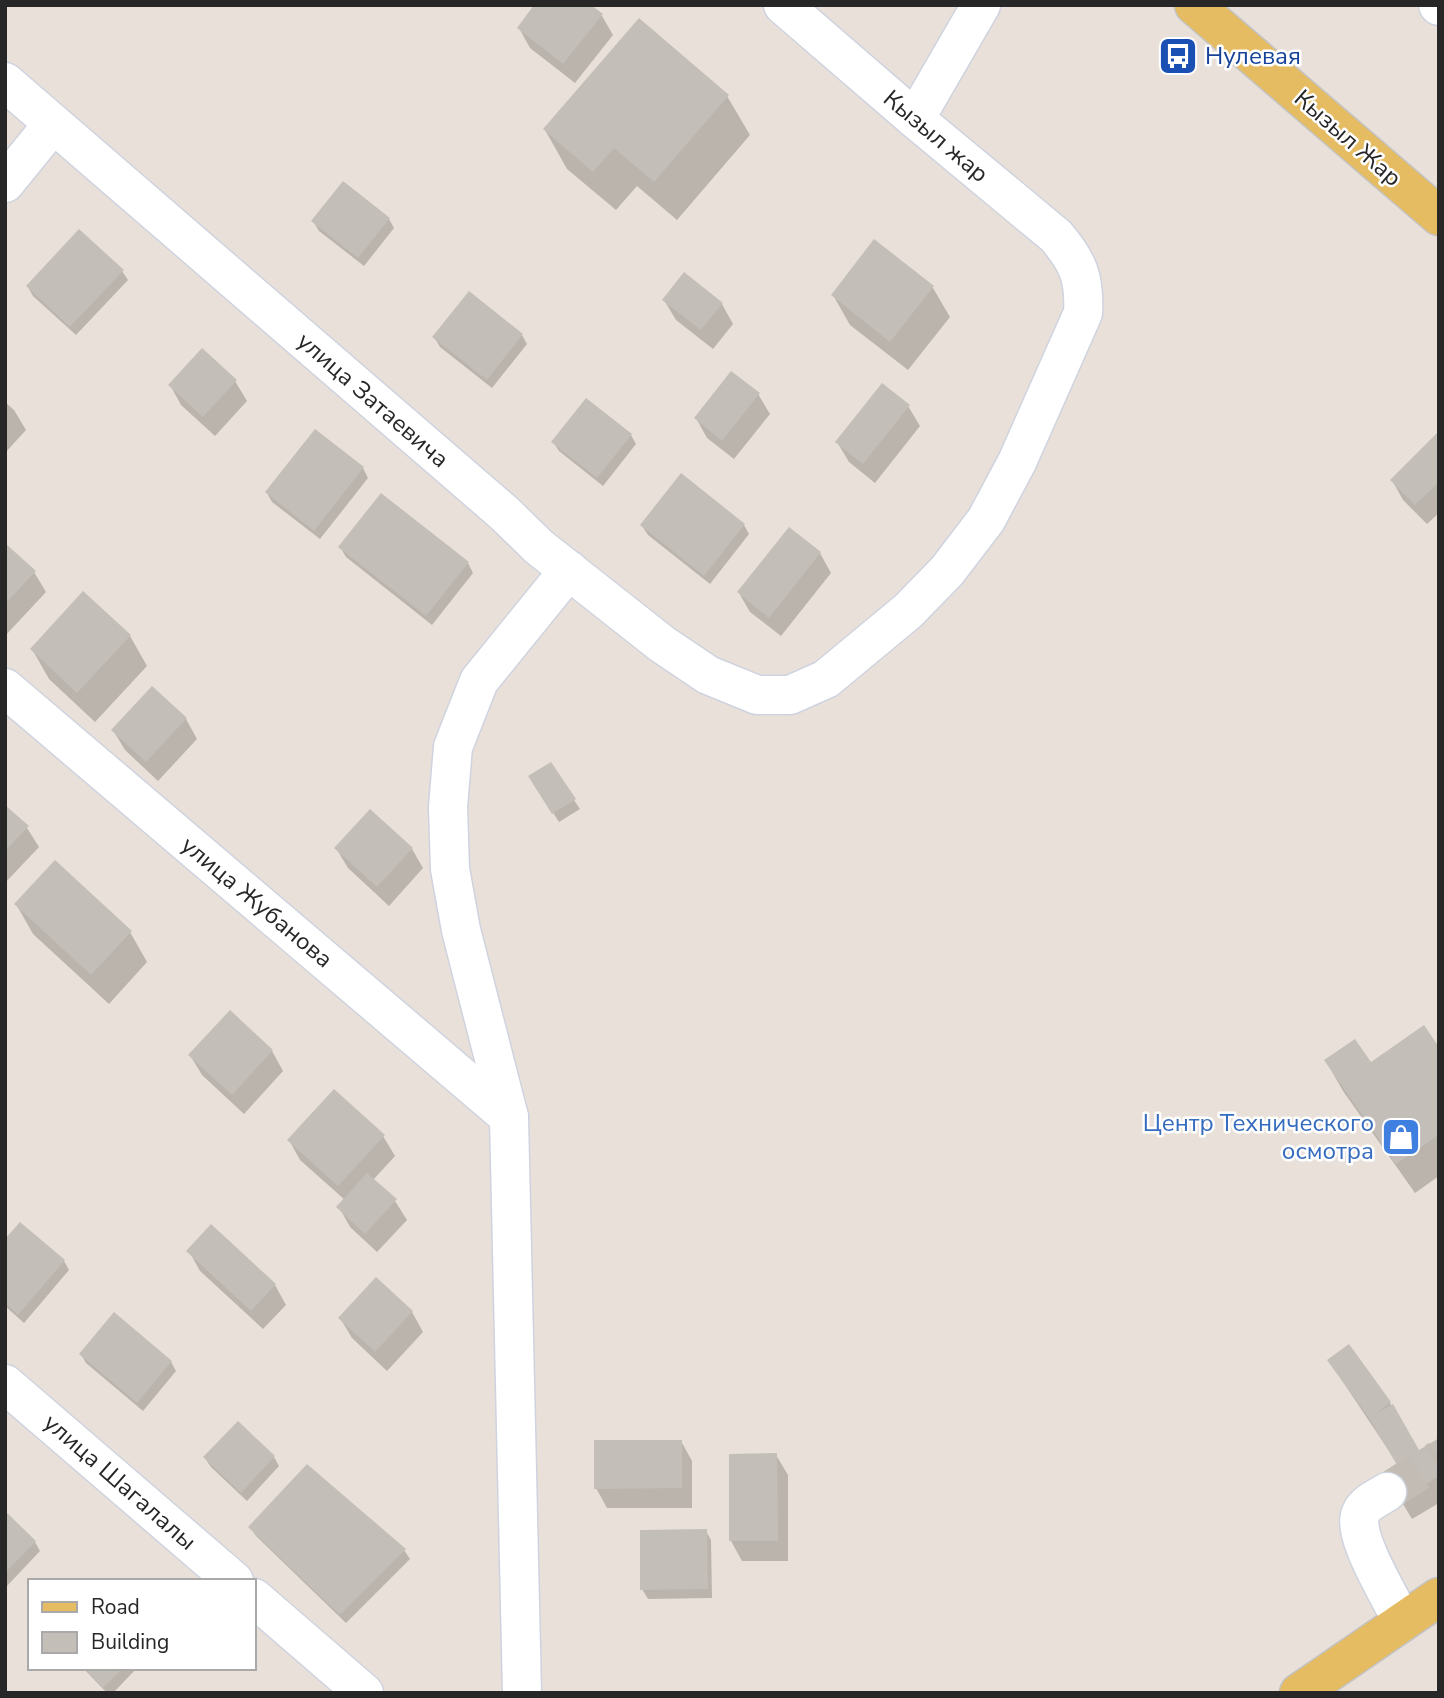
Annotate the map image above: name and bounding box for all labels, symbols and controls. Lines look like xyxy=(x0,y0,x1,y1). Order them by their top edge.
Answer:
bus stop icon: Нулевая xyxy=(1157,35,1199,77)
place label: Нулевая xyxy=(1205,40,1301,72)
street label: Кызыл Жар xyxy=(1287,82,1409,194)
street label: Кызыл жар xyxy=(877,83,995,189)
street label: улица Затаевича xyxy=(290,325,456,475)
street label: улица Жубанова xyxy=(174,829,340,975)
place label: Центр Технического осмотра xyxy=(1143,1107,1374,1167)
shop icon: Центр Технического осмотра xyxy=(1380,1116,1422,1158)
street label: улица Шагалалы xyxy=(37,1407,203,1557)
legend xyxy=(28,1579,256,1670)
text: Road xyxy=(91,1593,140,1621)
text: Building xyxy=(91,1628,169,1656)

